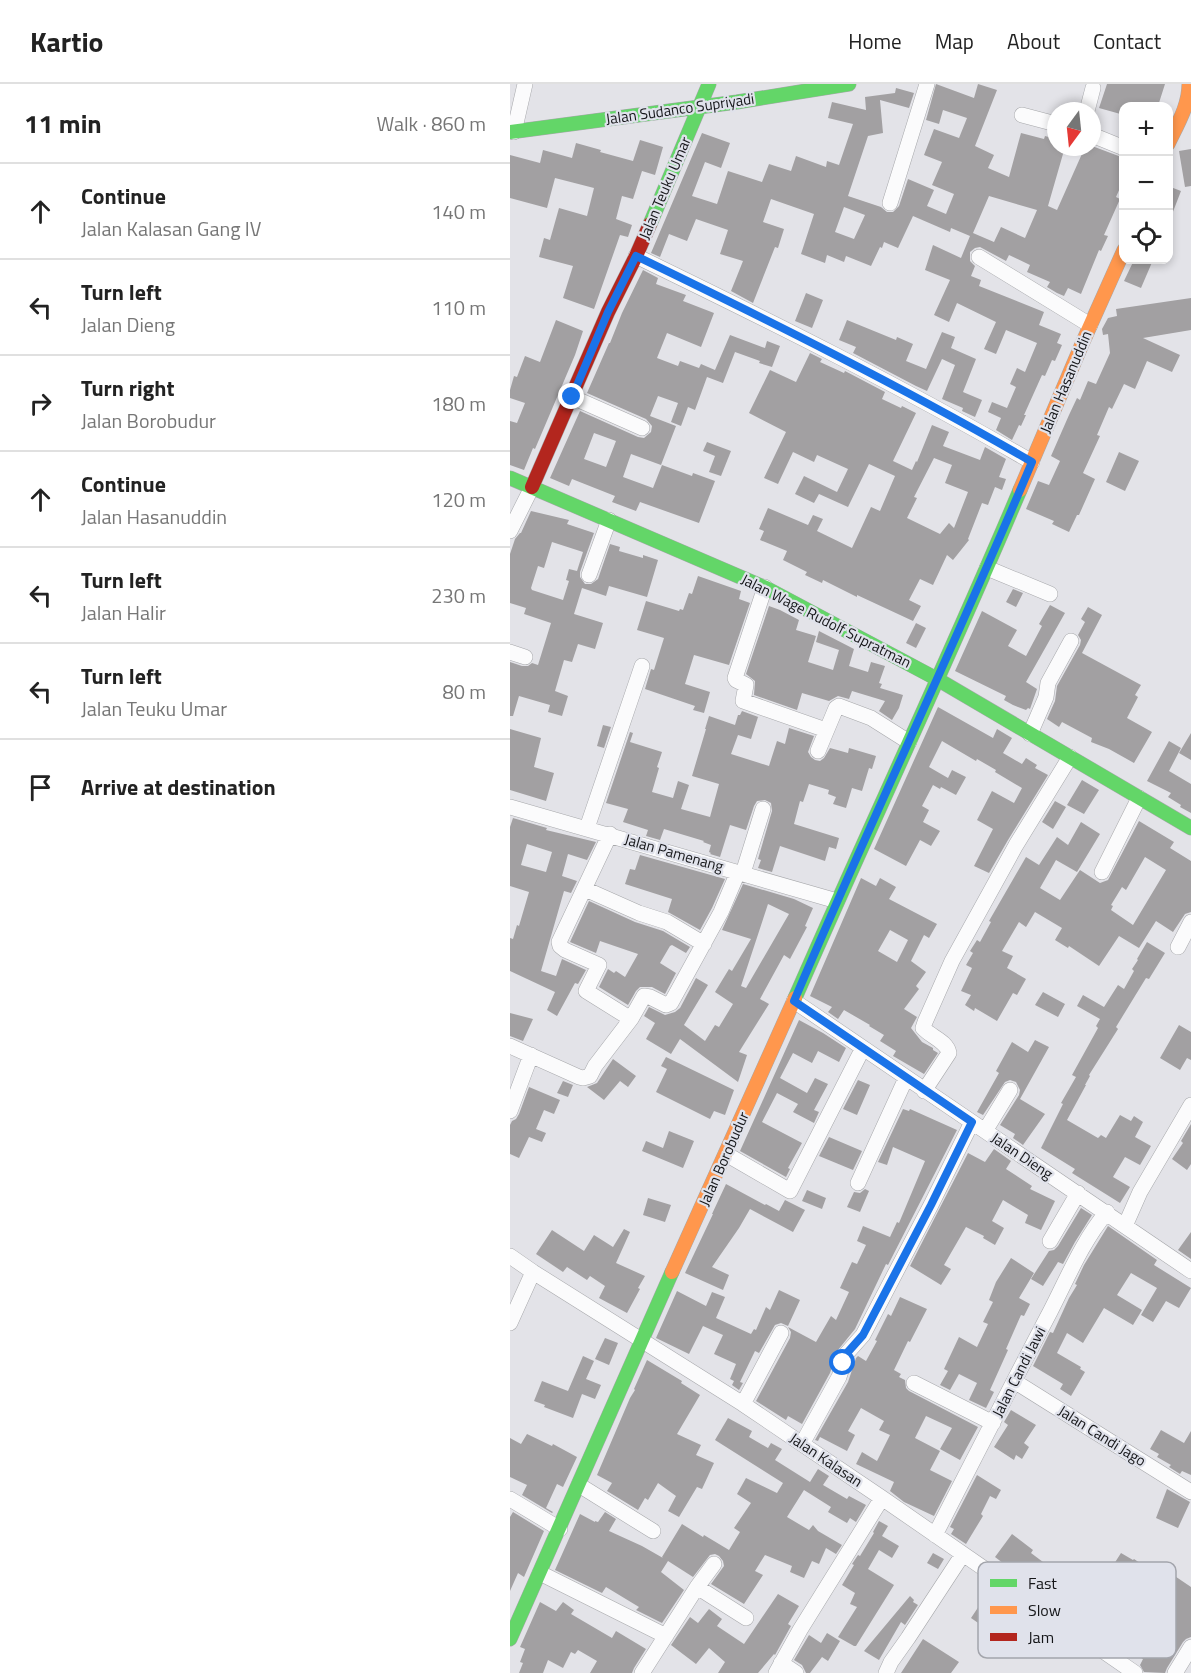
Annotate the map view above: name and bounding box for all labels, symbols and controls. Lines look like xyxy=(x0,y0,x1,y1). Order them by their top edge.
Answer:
text: Kartio xyxy=(30,20,104,63)
text: Home xyxy=(848,25,902,57)
text: Map xyxy=(935,25,974,57)
text: About xyxy=(1007,25,1060,57)
text: Contact xyxy=(1093,25,1161,57)
street label: Jalan Sudanco Supriyadi xyxy=(604,87,756,130)
north arrow xyxy=(1047,102,1101,156)
map controls xyxy=(1119,102,1173,264)
button: + xyxy=(1119,102,1173,156)
text: 11 min xyxy=(24,104,102,143)
text: Walk · 860 m xyxy=(377,108,486,139)
street label: Jalan Teuku Umar xyxy=(633,133,697,243)
button: − xyxy=(1119,156,1173,210)
text: Continue xyxy=(81,179,166,213)
icon: ahead xyxy=(24,195,57,228)
text: 140 m xyxy=(431,196,486,227)
button: locate xyxy=(1119,210,1173,264)
text: Jalan Kalasan Gang IV xyxy=(81,213,261,244)
text: Turn left xyxy=(81,275,162,309)
icon: left xyxy=(24,291,57,324)
text: 110 m xyxy=(431,292,486,323)
text: Jalan Dieng xyxy=(81,309,175,340)
street label: Jalan Hasanuddin xyxy=(1034,327,1098,437)
text: Turn right xyxy=(81,371,175,405)
route end xyxy=(558,383,584,409)
icon: right xyxy=(24,387,57,420)
text: 180 m xyxy=(431,388,486,419)
text: Jalan Borobudur xyxy=(81,405,216,436)
text: Continue xyxy=(81,467,166,501)
icon: ahead xyxy=(24,483,57,516)
text: 120 m xyxy=(431,484,486,515)
text: Jalan Hasanuddin xyxy=(81,501,227,532)
text: Turn left xyxy=(81,563,162,597)
street label: Jalan Wage Rudolf Supratman xyxy=(737,568,915,674)
icon: left xyxy=(24,579,57,612)
text: 230 m xyxy=(431,580,486,611)
text: Jalan Halir xyxy=(81,597,166,628)
text: Turn left xyxy=(81,659,162,693)
icon: left xyxy=(24,675,57,708)
text: 80 m xyxy=(442,676,486,707)
text: Jalan Teuku Umar xyxy=(81,693,227,724)
text: Arrive at destination xyxy=(81,770,276,804)
icon: arrive xyxy=(24,771,57,804)
street label: Jalan Pamenang xyxy=(622,827,727,878)
street label: Jalan Borobudur xyxy=(692,1108,755,1210)
street label: Jalan Dieng xyxy=(987,1126,1058,1185)
street label: Jalan Candi Jawi xyxy=(986,1322,1051,1421)
route start xyxy=(829,1349,855,1375)
street label: Jalan Candi Jago xyxy=(1054,1399,1151,1472)
street label: Jalan Kalasan xyxy=(785,1427,867,1493)
legend xyxy=(978,1562,1176,1658)
text: Fast xyxy=(1028,1571,1057,1595)
text: Slow xyxy=(1028,1598,1061,1622)
text: Jam xyxy=(1028,1625,1054,1649)

